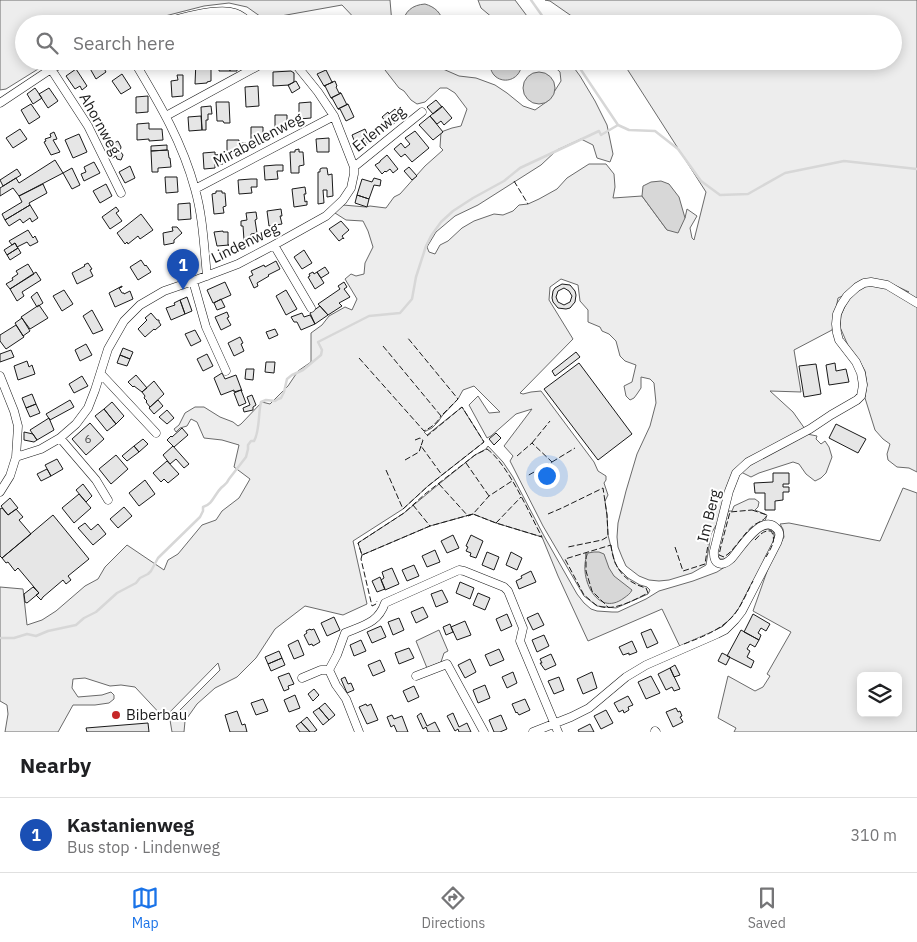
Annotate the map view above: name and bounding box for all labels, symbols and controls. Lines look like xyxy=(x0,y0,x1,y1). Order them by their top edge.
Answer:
search box xyxy=(15,15,902,70)
icon: search xyxy=(33,29,61,57)
text: Search here xyxy=(73,31,175,55)
street label: Ahornweg xyxy=(76,89,125,158)
street label: Erlenweg xyxy=(348,101,409,156)
street label: Mirabellenweg xyxy=(210,108,306,171)
street label: Lindenweg xyxy=(208,218,282,267)
pin: 1 xyxy=(167,249,199,290)
house number: 6 xyxy=(84,431,92,446)
your location xyxy=(534,463,560,489)
street label: Im Berg xyxy=(693,487,724,544)
map controls xyxy=(857,672,902,717)
button: layers xyxy=(857,672,902,717)
place label: Biberbau xyxy=(126,705,187,724)
marker: Biberbau xyxy=(110,709,122,721)
text: Nearby xyxy=(20,751,91,779)
text: Kastanienweg xyxy=(67,813,194,837)
text: 1 xyxy=(31,825,41,845)
text: 310 m xyxy=(850,825,897,845)
text: Bus stop · Lindenweg xyxy=(67,837,220,857)
tab: Map xyxy=(131,884,159,932)
tab: Directions xyxy=(422,884,485,932)
tab: Saved xyxy=(748,884,786,932)

